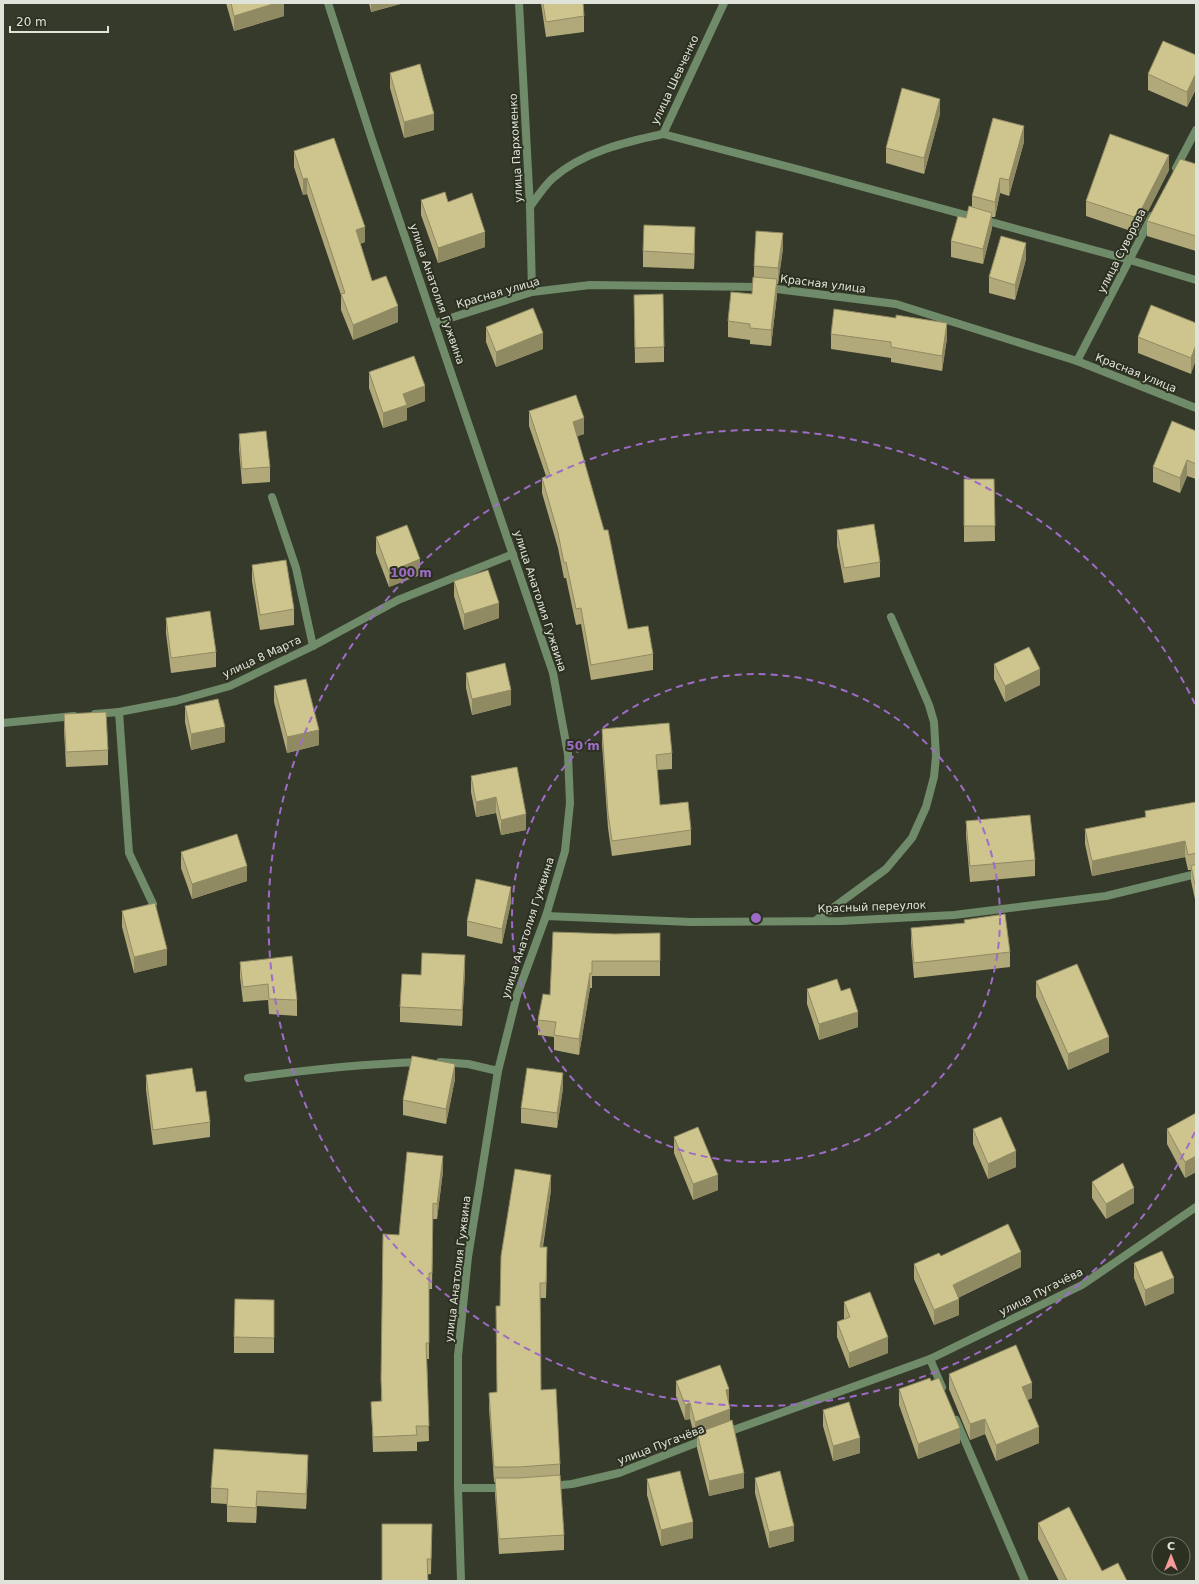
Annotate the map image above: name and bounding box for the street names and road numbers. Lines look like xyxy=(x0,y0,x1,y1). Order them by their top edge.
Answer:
street label: улица Шевченко xyxy=(649,33,702,127)
street label: улица Пархоменко xyxy=(507,93,525,203)
street label: улица Суворова xyxy=(1095,207,1149,295)
street label: улица Анатолия Гужвина xyxy=(407,222,467,366)
street label: Красная улица xyxy=(779,272,867,296)
street label: Красная улица xyxy=(455,275,541,311)
street label: Красная улица xyxy=(1093,351,1179,395)
street label: улица Анатолия Гужвина xyxy=(511,529,569,673)
street label: улица 8 Марта xyxy=(221,633,303,681)
street label: улица Анатолия Гужвина xyxy=(499,856,557,1000)
street label: Красный переулок xyxy=(817,899,927,915)
street label: улица Анатолия Гужвина xyxy=(443,1195,473,1343)
street label: улица Пугачёва xyxy=(997,1265,1085,1319)
street label: улица Пугачёва xyxy=(616,1422,706,1468)

